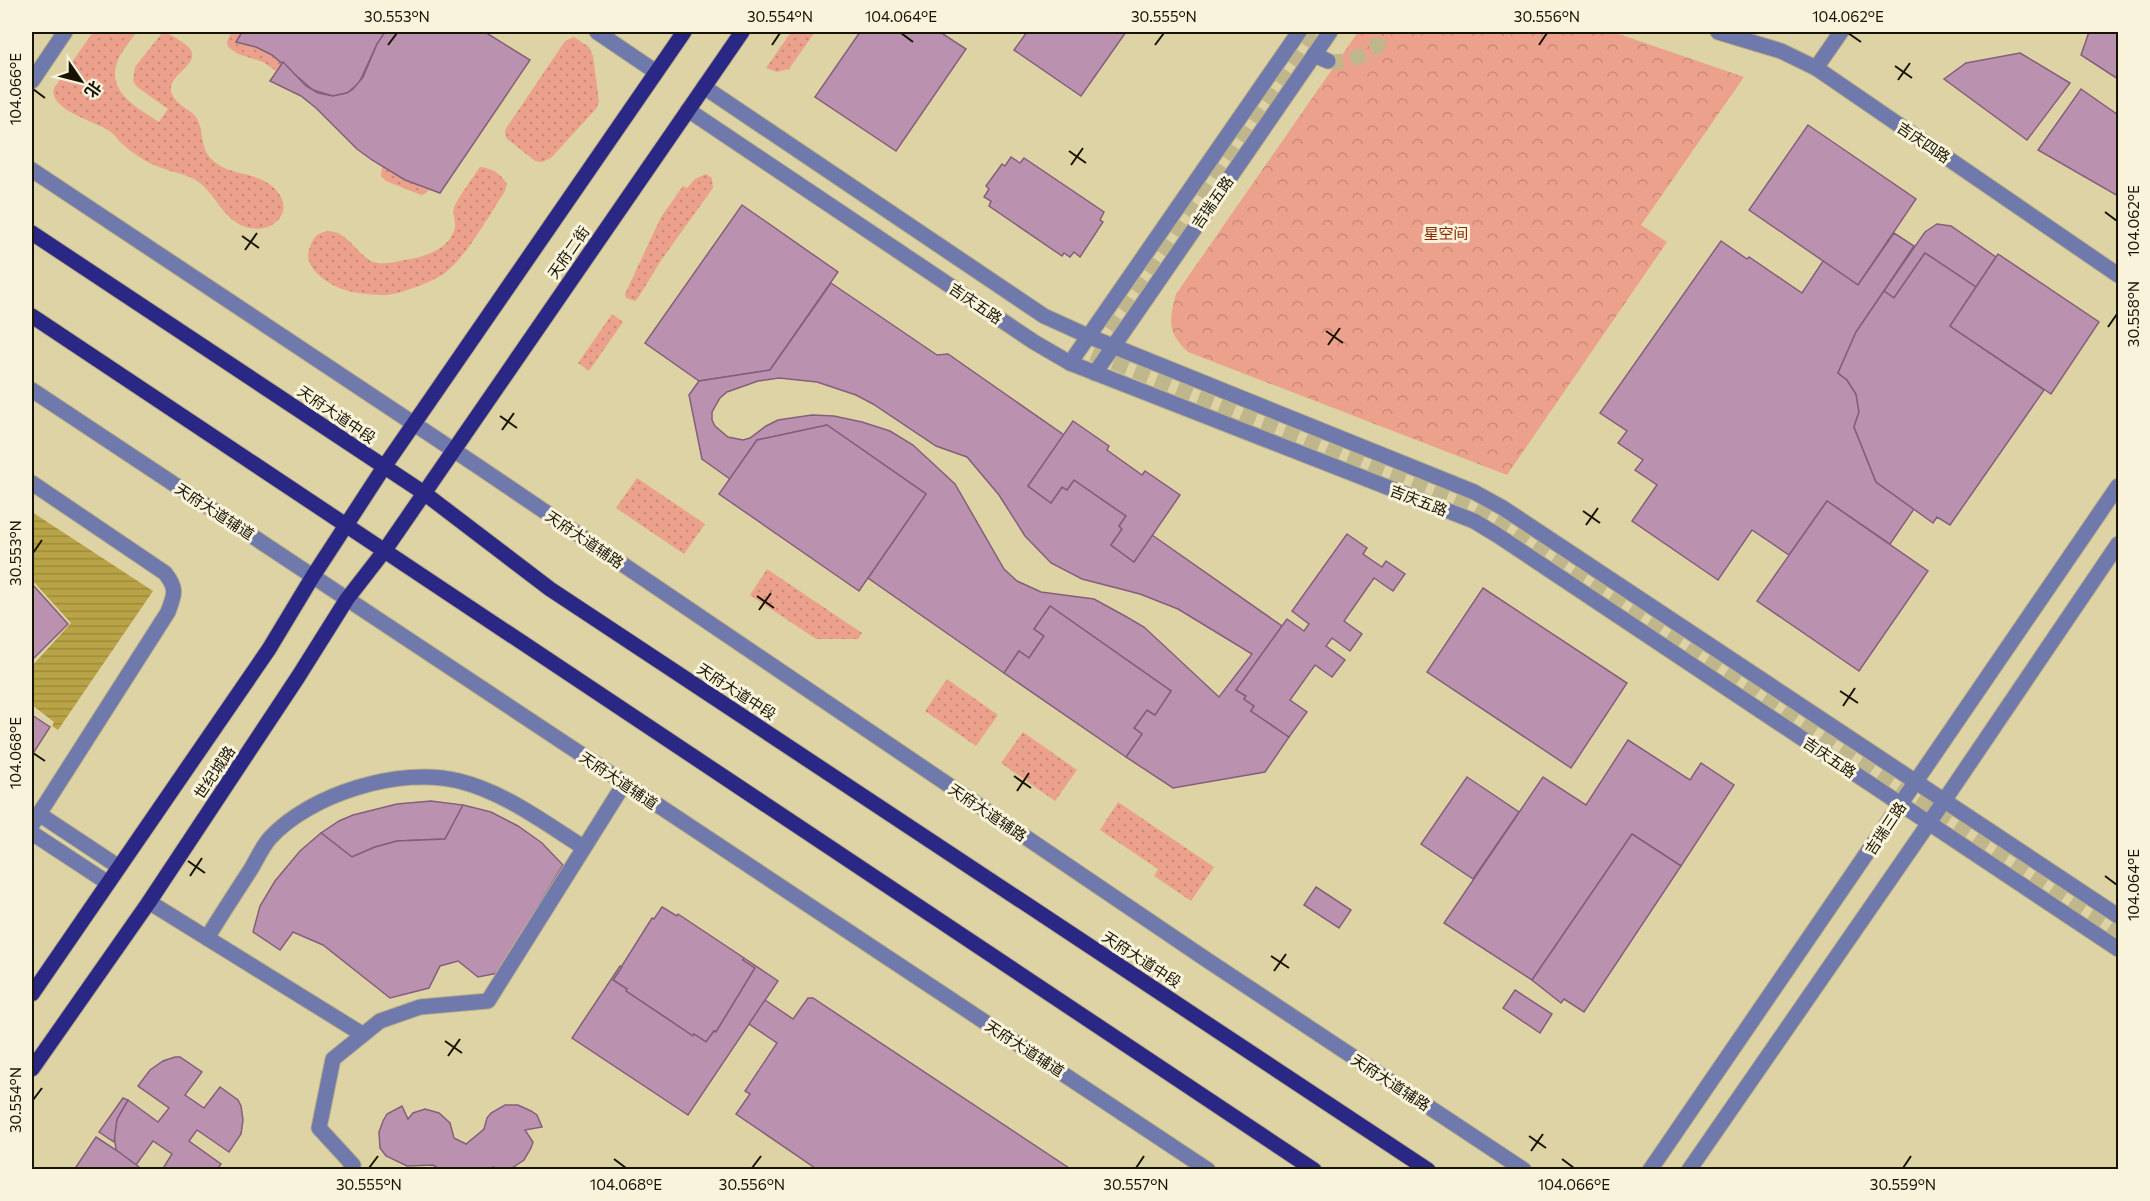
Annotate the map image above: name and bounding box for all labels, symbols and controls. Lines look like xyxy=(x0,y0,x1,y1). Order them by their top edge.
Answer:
text: 30.553°N xyxy=(364,7,430,25)
text: 30.554°N xyxy=(747,7,813,25)
text: 104.064°E xyxy=(865,7,937,25)
text: 30.555°N xyxy=(1131,7,1197,25)
text: 30.556°N xyxy=(1514,7,1580,25)
text: 104.062°E xyxy=(1812,7,1884,25)
north arrow xyxy=(51,51,111,111)
text: 104.066°E xyxy=(6,53,24,125)
text: 北 xyxy=(81,78,106,102)
street label: 吉庆四路 xyxy=(1894,118,1954,166)
street label: 吉瑞五路 xyxy=(1187,172,1237,232)
text: 104.062°E xyxy=(2124,185,2142,257)
street label: 天府二街 xyxy=(543,222,593,282)
park label: 星空间 xyxy=(1423,224,1469,242)
street label: 吉庆五路 xyxy=(946,279,1006,327)
text: 30.558°N xyxy=(2124,281,2142,347)
street label: 天府大道中段 xyxy=(295,381,379,447)
street label: 天府大道辅道 xyxy=(172,479,258,543)
street label: 吉庆五路 xyxy=(1388,481,1450,519)
street label: 天府大道辅路 xyxy=(543,506,627,572)
text: 30.553°N xyxy=(6,520,24,586)
street label: 天府大道中段 xyxy=(694,659,780,723)
text: 104.068°E xyxy=(6,717,24,789)
street label: 吉庆五路 xyxy=(1800,733,1860,781)
street label: 世纪城路 xyxy=(190,742,238,802)
street label: 天府大道辅道 xyxy=(577,747,661,813)
street label: 天府大道辅路 xyxy=(946,779,1030,845)
street label: 吉瑞三路 xyxy=(1861,798,1909,858)
text: 104.064°E xyxy=(2124,849,2142,921)
street label: 天府大道中段 xyxy=(1099,927,1185,991)
street label: 天府大道辅道 xyxy=(982,1016,1068,1080)
street label: 天府大道辅路 xyxy=(1348,1050,1434,1114)
text: 30.554°N xyxy=(6,1067,24,1133)
text: 30.555°N xyxy=(336,1175,402,1193)
text: 104.068°E xyxy=(590,1175,662,1193)
text: 30.556°N xyxy=(719,1175,785,1193)
text: 30.557°N xyxy=(1103,1175,1169,1193)
text: 104.066°E xyxy=(1538,1175,1610,1193)
text: 30.559°N xyxy=(1870,1175,1936,1193)

